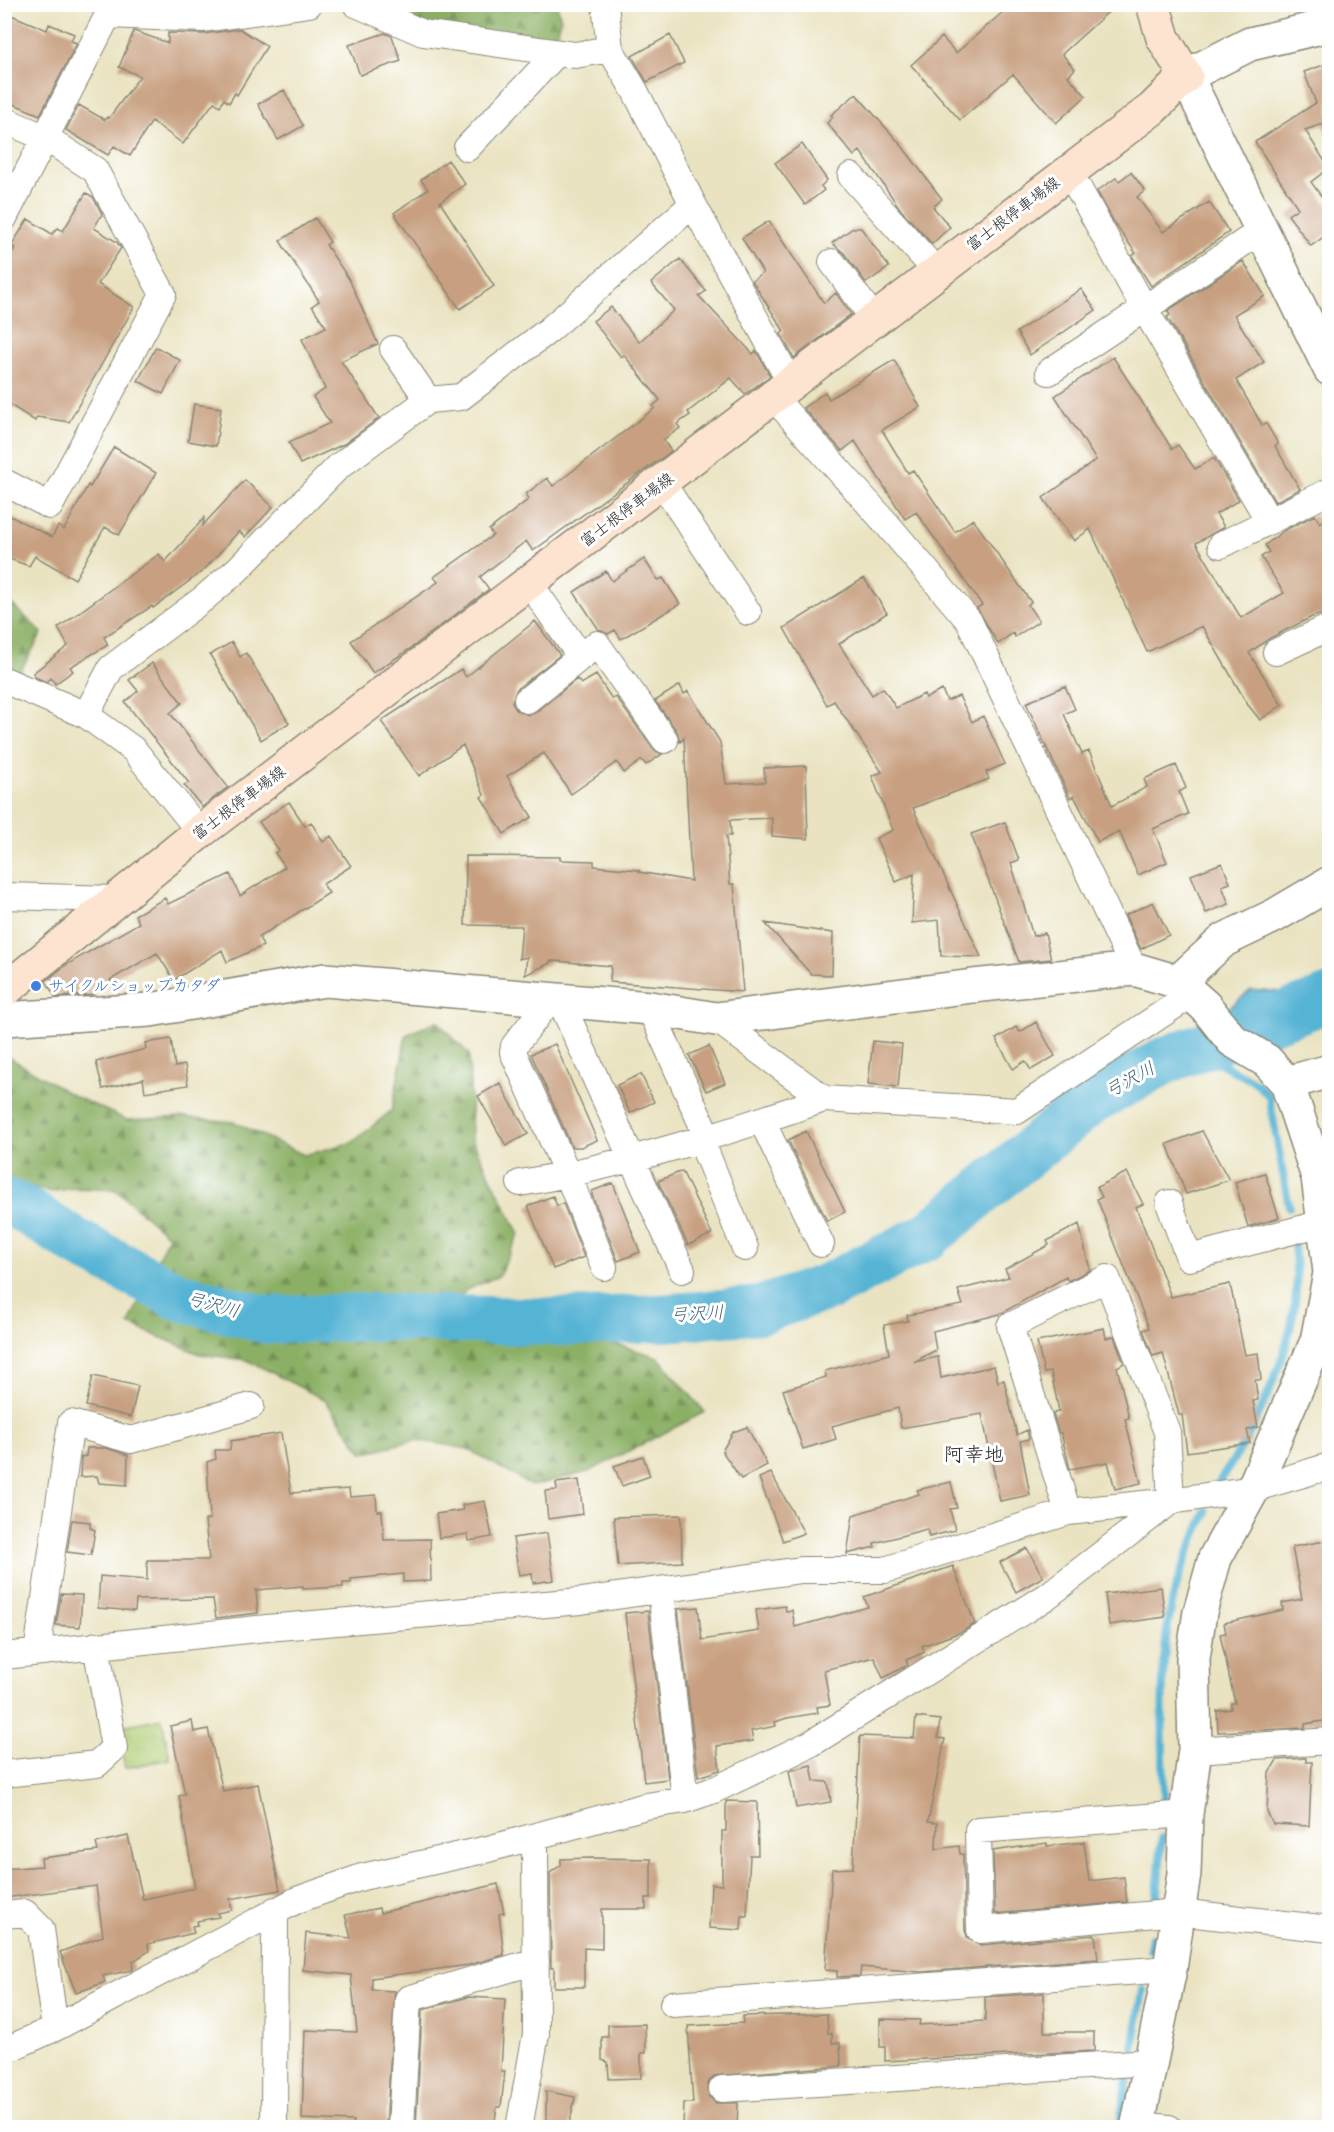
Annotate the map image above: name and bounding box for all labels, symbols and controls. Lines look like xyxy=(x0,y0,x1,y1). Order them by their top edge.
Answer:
street label: 富士根停車場線 xyxy=(962,172,1064,256)
street label: 富士根停車場線 xyxy=(576,468,678,552)
street label: 富士根停車場線 xyxy=(188,761,290,845)
place label: サイクルショップカタダ xyxy=(48,976,221,996)
marker: サイクルショップカタダ xyxy=(29,979,43,993)
water label: 弓沢川 xyxy=(1101,1057,1159,1103)
water label: 弓沢川 xyxy=(184,1287,242,1323)
water label: 弓沢川 xyxy=(669,1301,725,1327)
district label: 阿幸地 xyxy=(944,1442,1004,1467)

